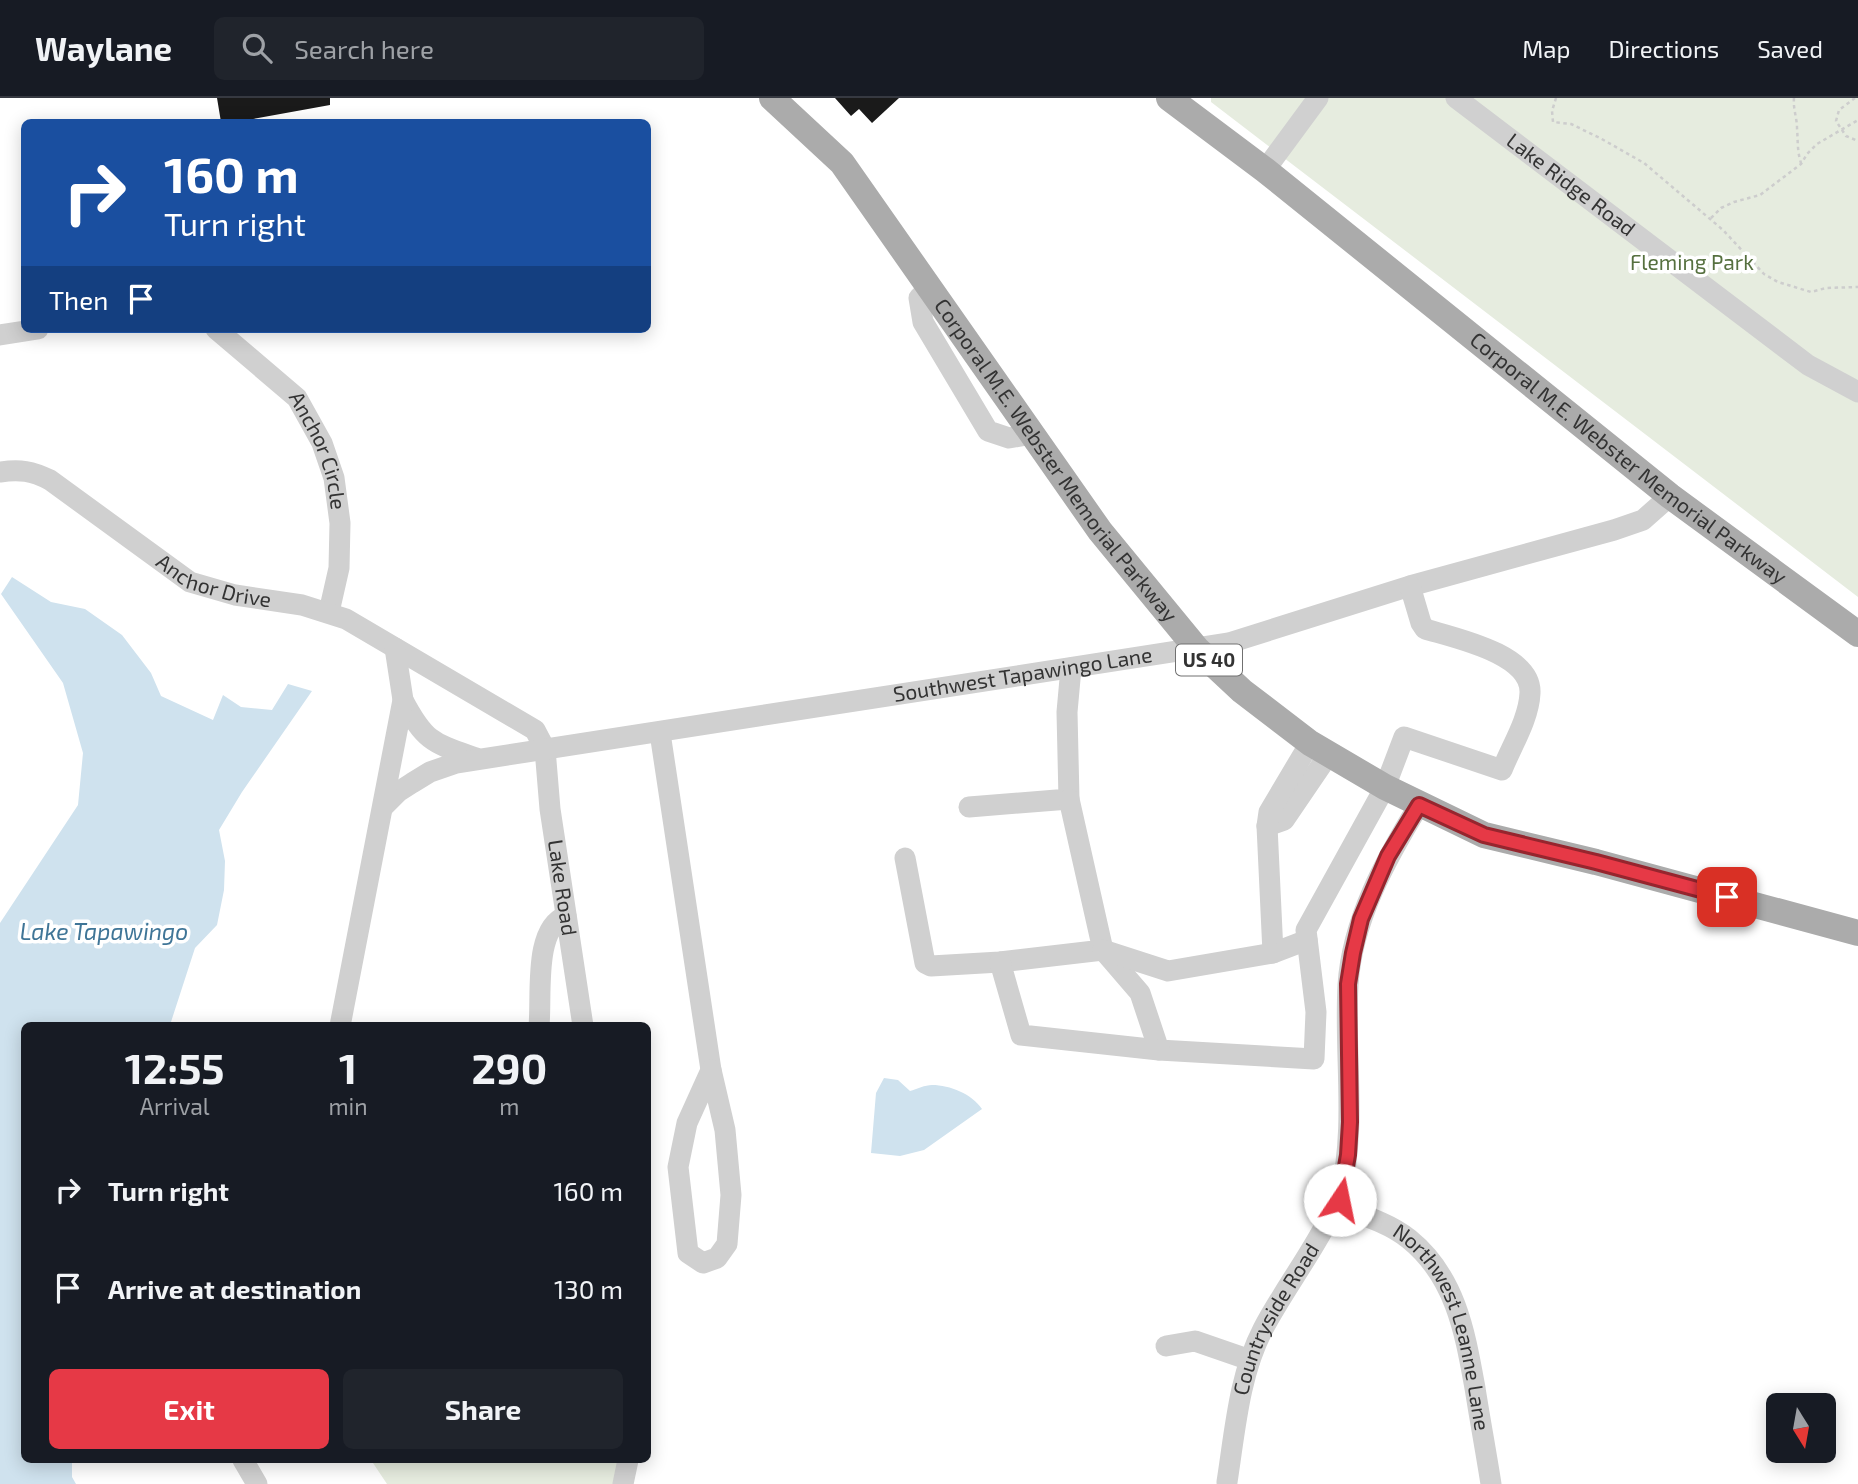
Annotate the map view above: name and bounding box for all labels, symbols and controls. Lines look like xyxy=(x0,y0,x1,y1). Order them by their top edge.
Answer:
search box xyxy=(214,17,704,80)
text: Waylane xyxy=(35,28,172,68)
icon: search xyxy=(238,29,276,67)
text: Search here xyxy=(294,33,434,64)
text: Map xyxy=(1522,34,1570,63)
text: Directions xyxy=(1608,34,1719,63)
text: Saved xyxy=(1757,34,1823,63)
street label: Lake Ridge Road xyxy=(1502,127,1641,241)
text: 160 m xyxy=(164,144,299,203)
icon: right xyxy=(49,147,140,238)
text: Turn right xyxy=(164,204,306,242)
park label: Fleming Park xyxy=(1630,249,1754,274)
icon: arrive xyxy=(122,280,160,318)
text: Then xyxy=(49,284,108,315)
street label: Corporal M.E. Webster Memorial Parkway xyxy=(930,293,1184,626)
street label: Corporal M.E. Webster Memorial Parkway xyxy=(1466,326,1792,589)
street label: Anchor Circle xyxy=(285,387,352,511)
street label: Anchor Drive xyxy=(152,548,273,611)
street label: Southwest Tapawingo Lane xyxy=(891,641,1154,706)
road number: US 40 xyxy=(1176,645,1242,676)
street label: Lake Road xyxy=(544,838,583,937)
pin xyxy=(1697,867,1757,927)
icon: arrive xyxy=(1708,878,1746,916)
water label: Lake Tapawingo xyxy=(20,917,188,945)
text: 12:55 xyxy=(125,1042,225,1092)
text: 1 xyxy=(339,1042,357,1092)
text: 290 xyxy=(471,1042,547,1092)
text: Arrival xyxy=(140,1092,210,1120)
text: min xyxy=(328,1092,368,1120)
text: m xyxy=(499,1092,519,1120)
position arrow xyxy=(1303,1163,1377,1237)
icon: right xyxy=(49,1171,87,1209)
text: Turn right xyxy=(108,1175,229,1206)
text: 160 m xyxy=(554,1175,623,1206)
street label: Northwest Leanne Lane xyxy=(1389,1218,1496,1432)
street label: Countryside Road xyxy=(1227,1238,1323,1397)
icon: arrive xyxy=(49,1269,87,1307)
text: Arrive at destination xyxy=(108,1273,361,1304)
text: 130 m xyxy=(554,1273,623,1304)
button: Exit xyxy=(49,1369,329,1449)
button: Share xyxy=(343,1369,623,1449)
north arrow xyxy=(1766,1393,1836,1463)
map controls xyxy=(1766,1393,1836,1463)

